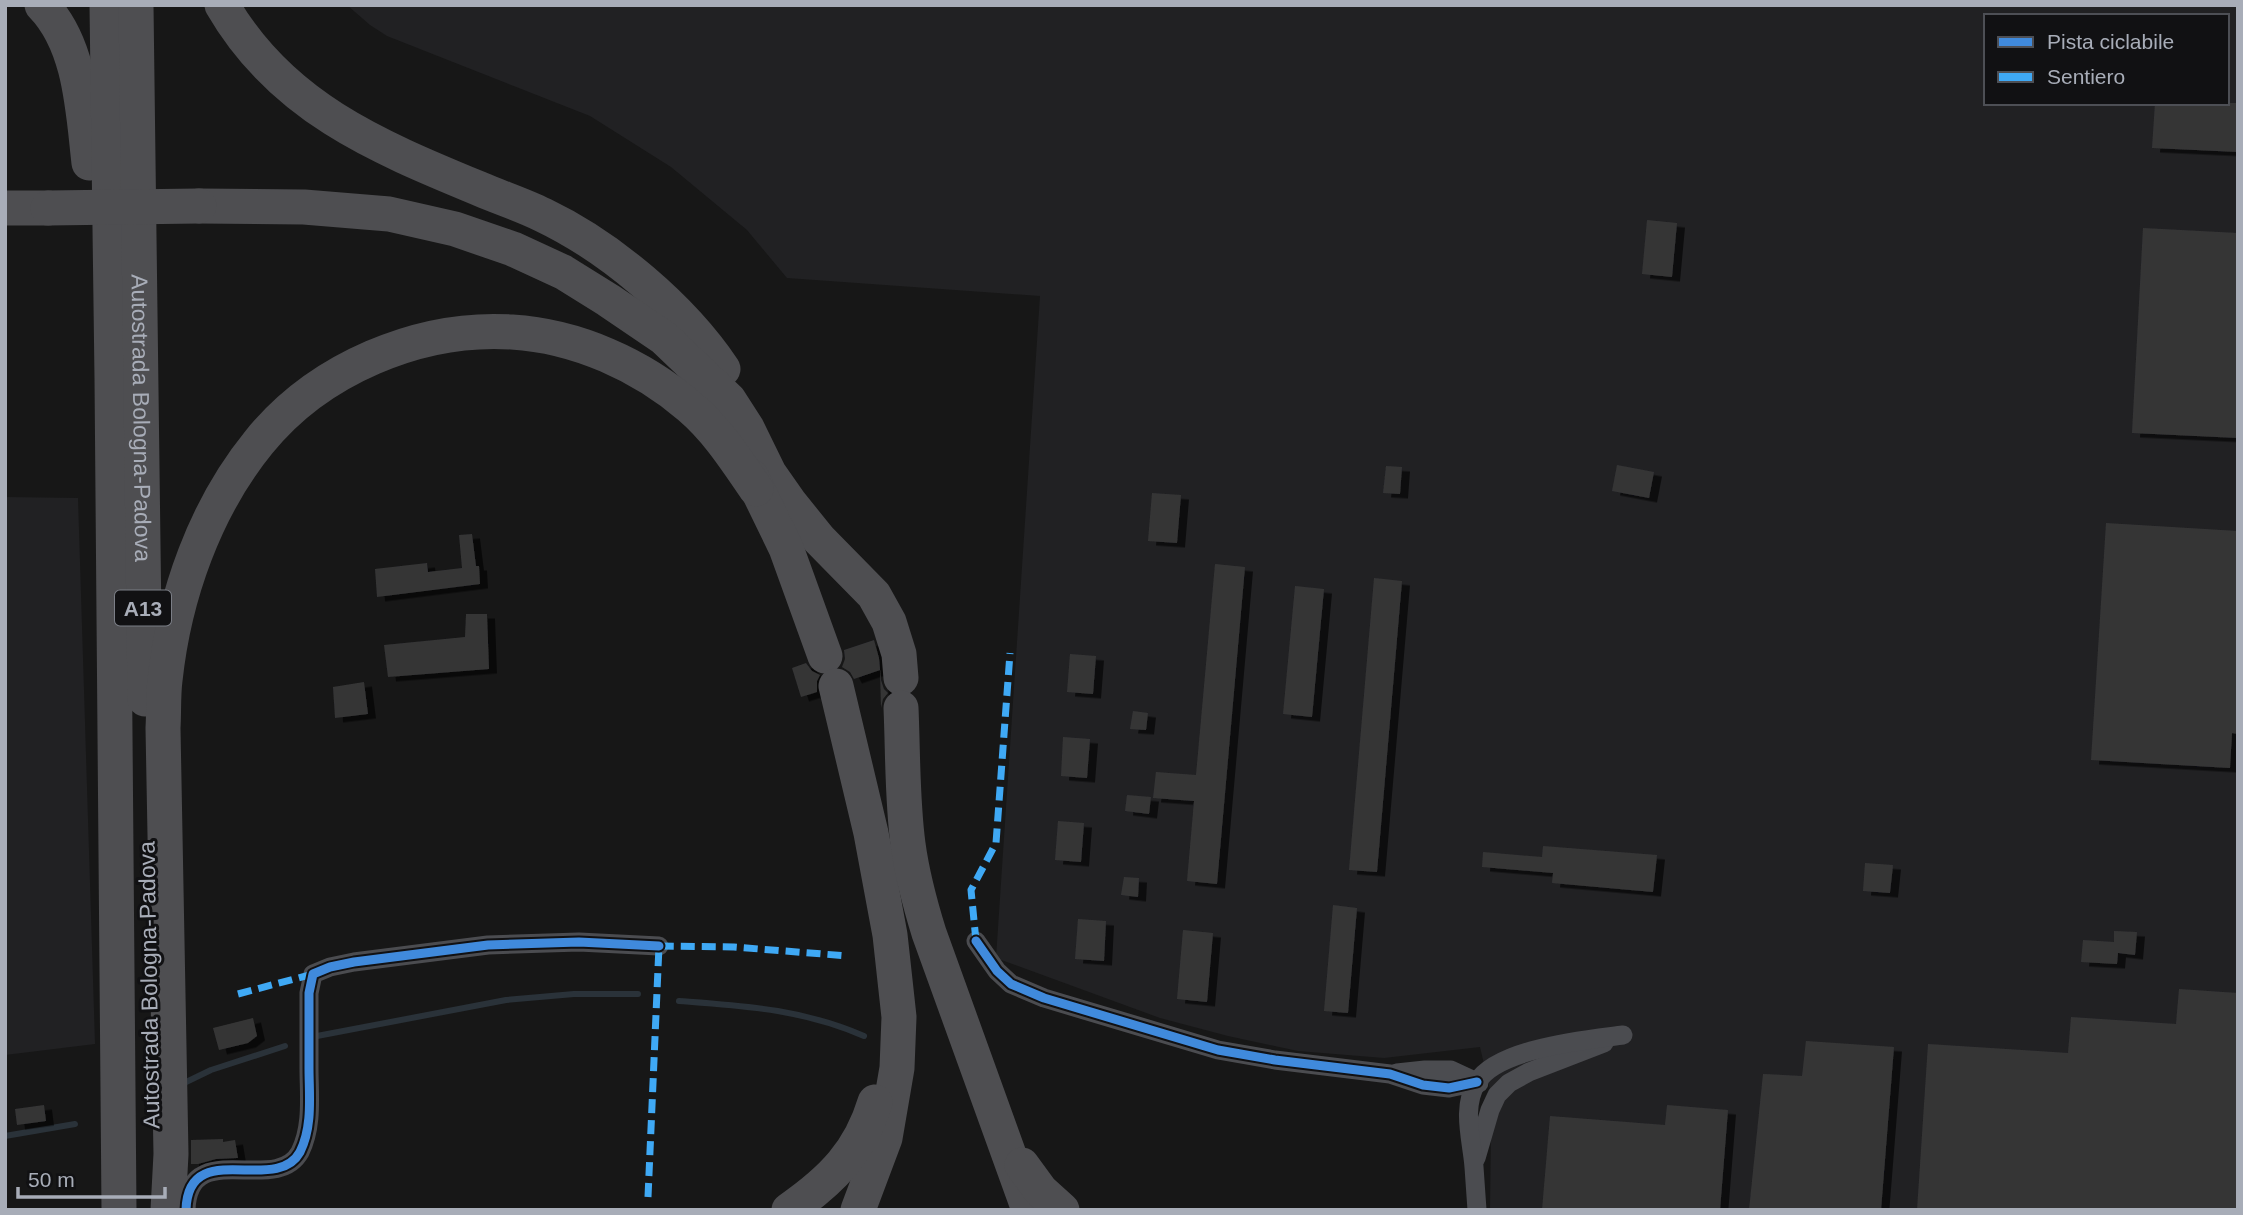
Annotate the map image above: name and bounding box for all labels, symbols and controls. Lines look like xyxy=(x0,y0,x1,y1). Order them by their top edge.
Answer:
legend xyxy=(1984,14,2229,105)
text: Pista ciclabile xyxy=(2047,30,2174,53)
text: Sentiero xyxy=(2047,65,2125,88)
street label: Autostrada Bologna-Padova xyxy=(126,274,156,562)
road number: A13 xyxy=(115,590,171,626)
street label: Autostrada Bologna-Padova xyxy=(133,841,165,1129)
scale bar xyxy=(18,1156,164,1200)
text: 50 m xyxy=(28,1168,75,1191)

